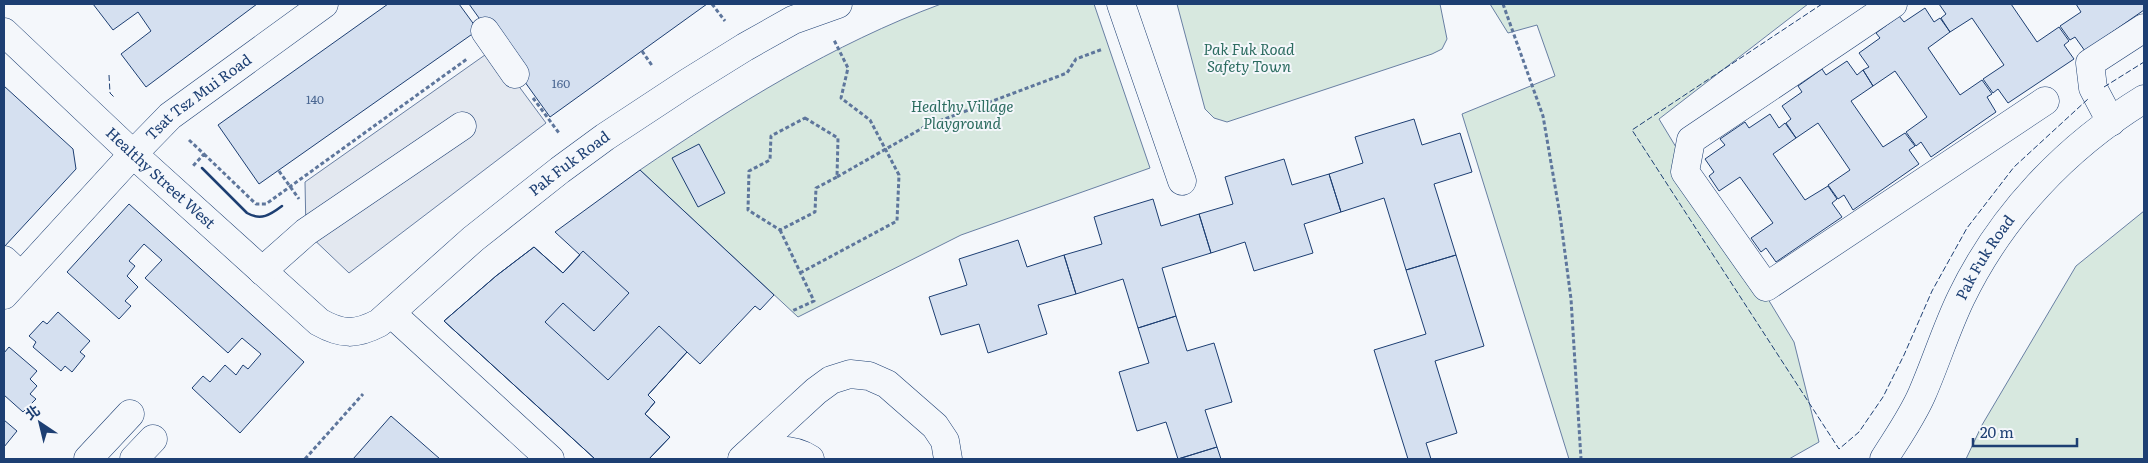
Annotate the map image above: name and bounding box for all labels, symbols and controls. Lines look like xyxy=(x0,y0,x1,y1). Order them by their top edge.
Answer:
park label: Pak Fuk Road Safety Town xyxy=(1203,37,1295,77)
street label: Tsat Tsz Mui Road xyxy=(139,48,256,145)
house number: 160 xyxy=(552,74,570,92)
house number: 140 xyxy=(306,90,324,108)
park label: Healthy Village Playground xyxy=(911,94,1013,134)
street label: Healthy Street West xyxy=(101,121,221,233)
street label: Pak Fuk Road xyxy=(523,124,614,201)
street label: Pak Fuk Road xyxy=(1949,209,2019,303)
north arrow xyxy=(15,398,65,448)
text: 北 xyxy=(21,399,43,424)
scale bar xyxy=(1973,416,2077,448)
text: 20 m xyxy=(1980,420,2014,443)

